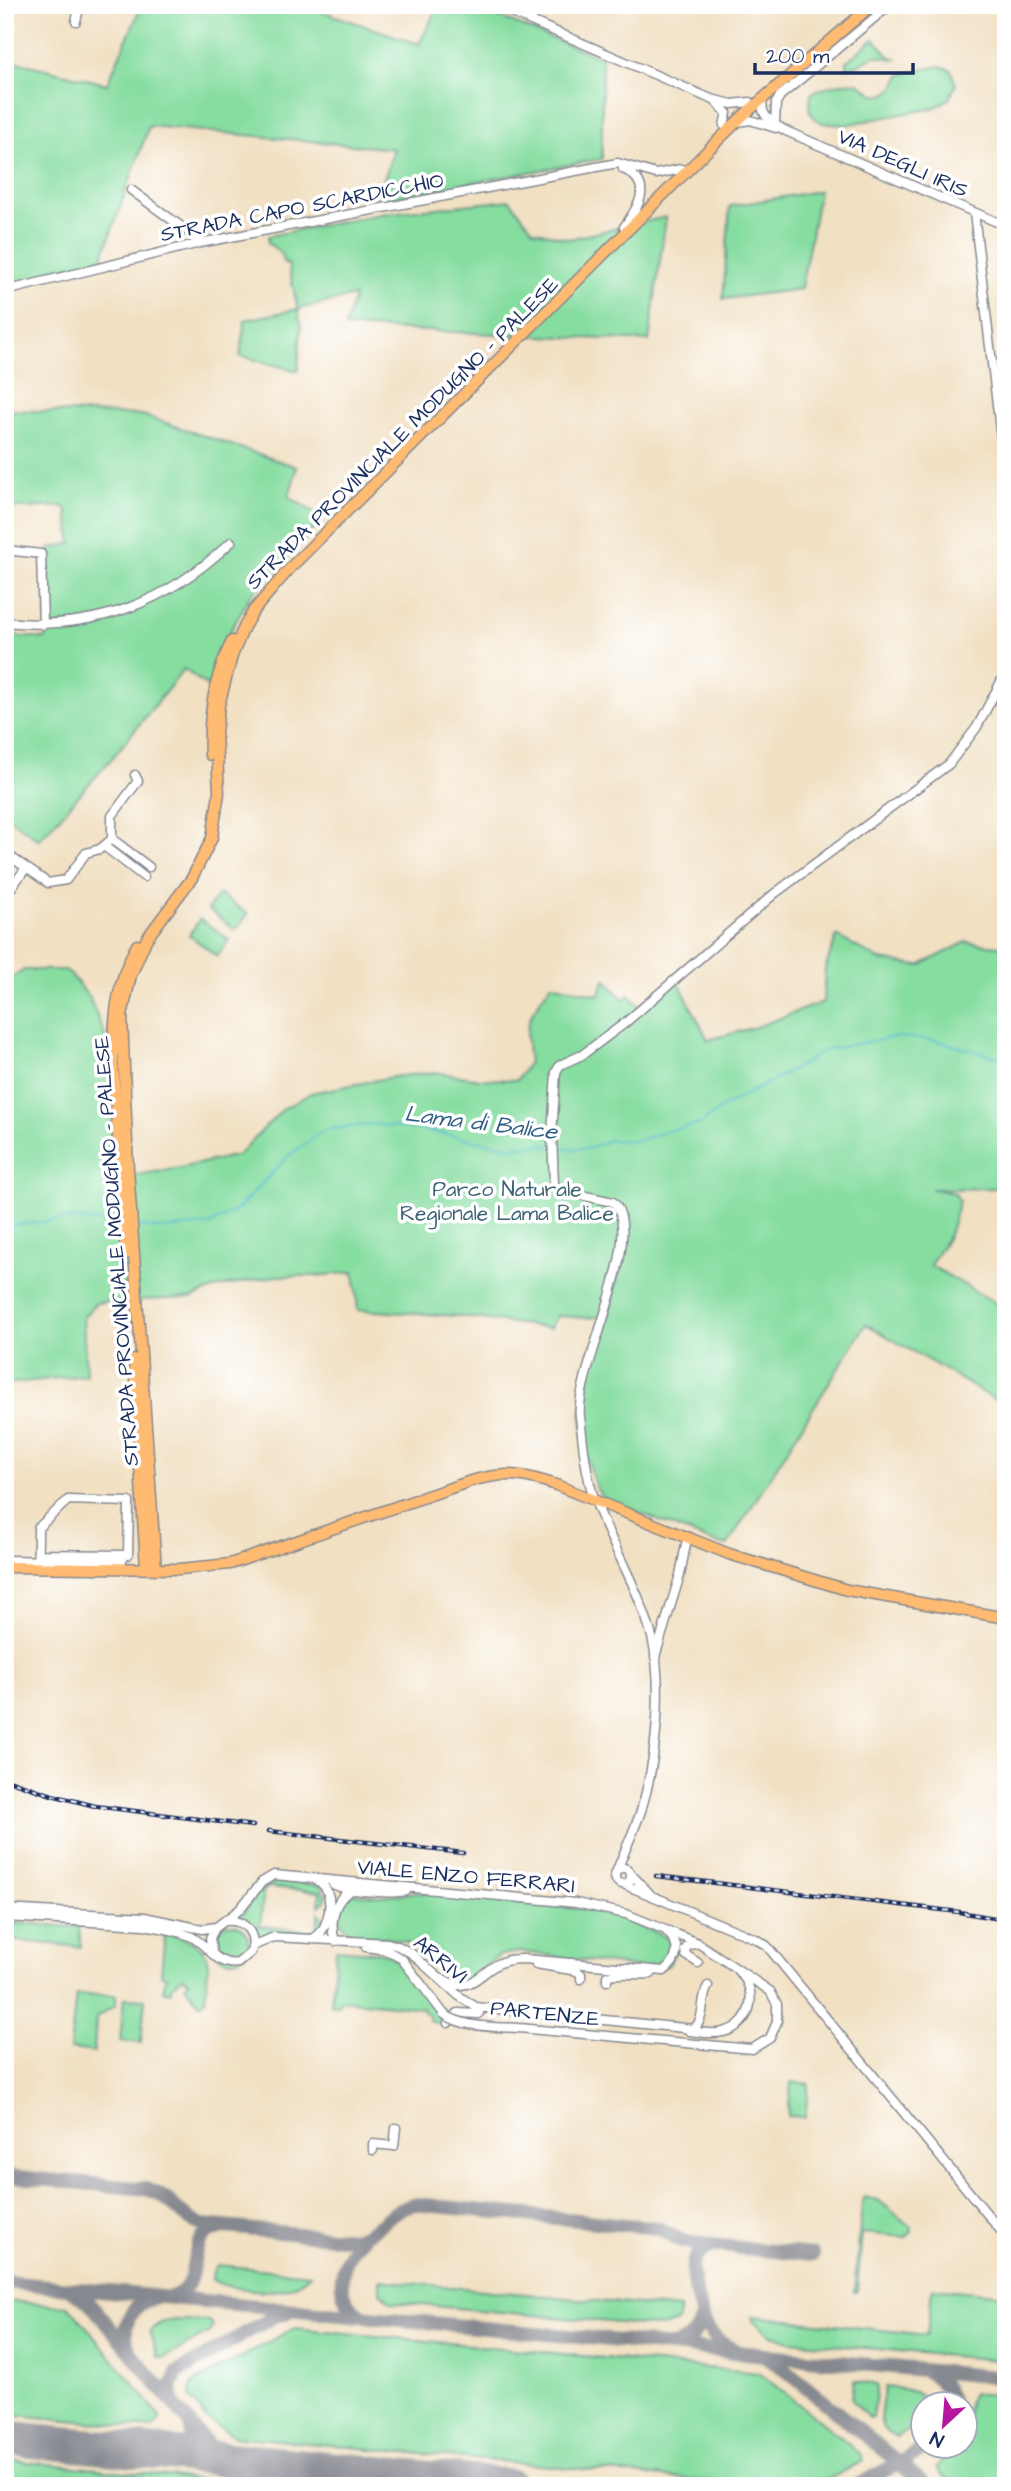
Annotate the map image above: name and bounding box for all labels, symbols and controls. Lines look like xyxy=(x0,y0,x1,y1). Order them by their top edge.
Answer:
scale bar xyxy=(755,32,913,76)
text: 200 m xyxy=(766,42,830,71)
street label: VIA DEGLI IRIS xyxy=(833,122,973,205)
street label: STRADA CAPO SCARDICCHIO xyxy=(158,166,446,249)
street label: STRADA PROVINCIALE MODUGNO - PALESE xyxy=(240,270,565,596)
street label: STRADA PROVINCIALE MODUGNO - PALESE xyxy=(87,1034,146,1467)
water label: Lama di Balice xyxy=(403,1098,560,1148)
park label: Parco Naturale Regionale Lama Balice xyxy=(400,1175,614,1230)
street label: VIALE ENZO FERRARI xyxy=(356,1853,576,1900)
street label: ARRIVI xyxy=(407,1928,474,1990)
street label: PARTENZE xyxy=(489,1993,601,2034)
north arrow xyxy=(909,2390,979,2460)
text: N xyxy=(926,2424,948,2454)

